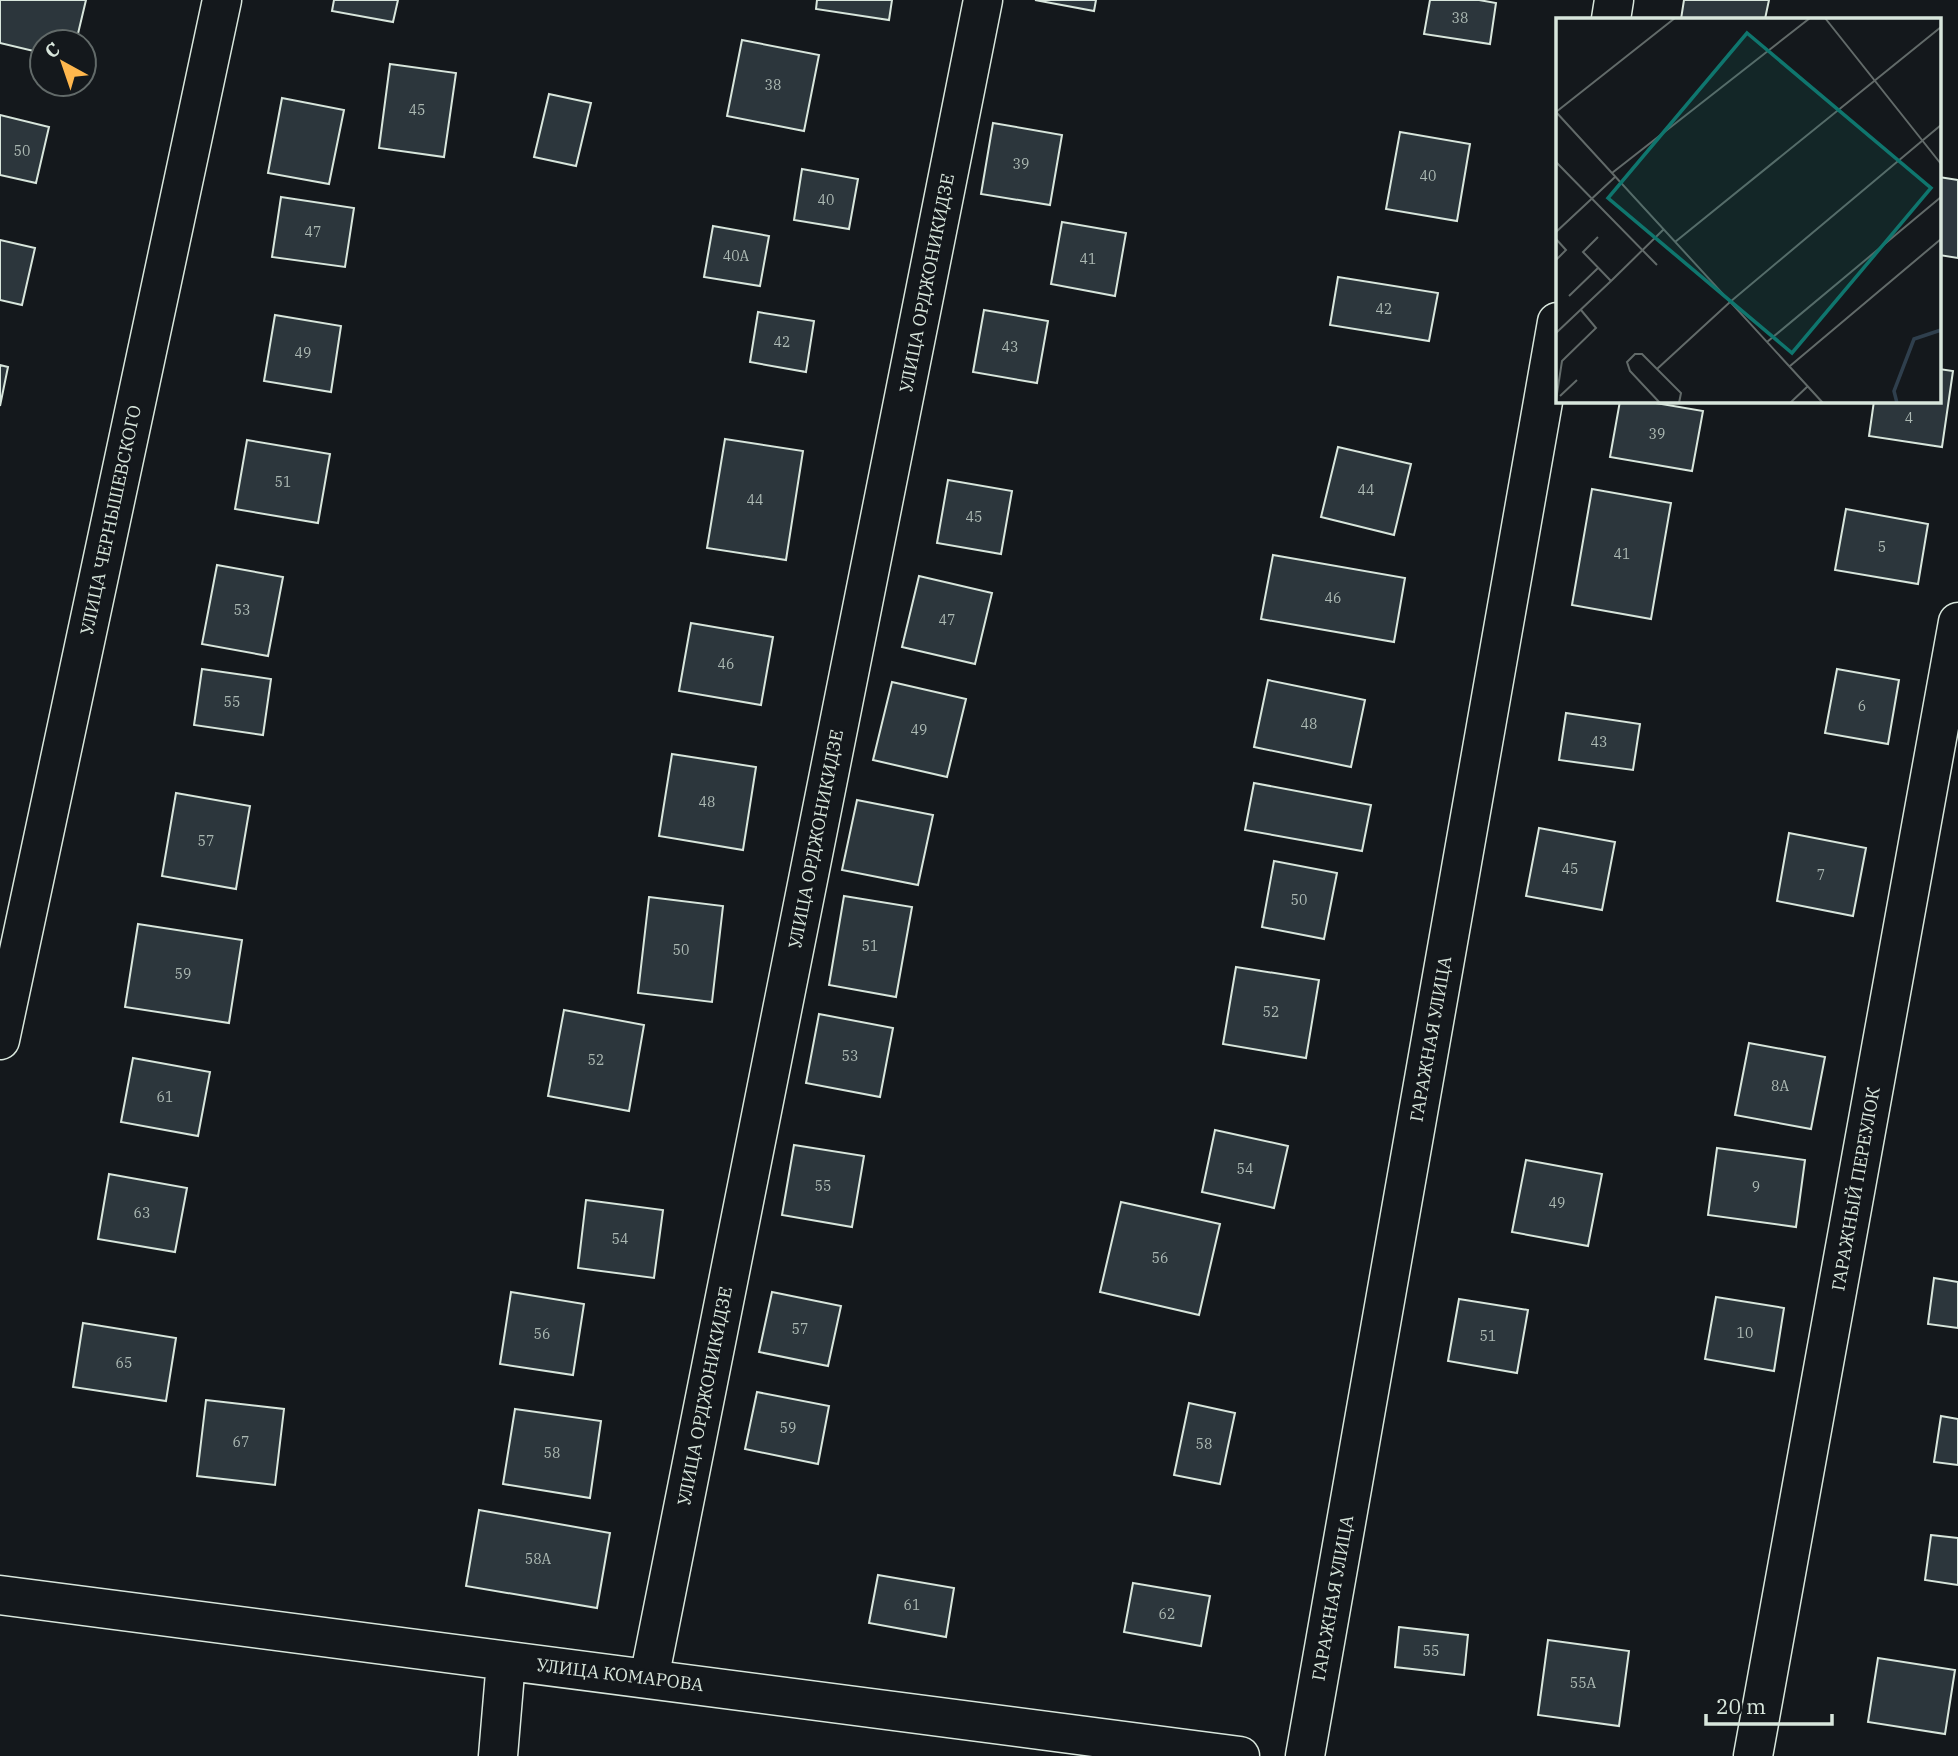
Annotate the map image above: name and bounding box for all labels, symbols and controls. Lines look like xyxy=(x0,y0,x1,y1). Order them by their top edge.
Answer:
house number: 38 xyxy=(1452,9,1468,27)
inset map xyxy=(1556,18,1940,402)
north arrow xyxy=(28,28,98,98)
text: С xyxy=(40,37,65,63)
house number: 38 xyxy=(765,76,781,94)
house number: 45 xyxy=(409,101,425,119)
house number: 50 xyxy=(14,142,30,160)
house number: 39 xyxy=(1013,155,1029,173)
house number: 40 xyxy=(1420,167,1436,185)
street label: УЛИЦА ОРДЖОНИКИДЗЕ xyxy=(894,171,959,394)
house number: 40 xyxy=(818,191,834,209)
house number: 47 xyxy=(305,223,321,241)
house number: 40А xyxy=(723,247,750,265)
house number: 41 xyxy=(1080,250,1096,268)
house number: 42 xyxy=(1376,300,1392,318)
house number: 42 xyxy=(774,333,790,351)
house number: 43 xyxy=(1002,338,1018,356)
house number: 49 xyxy=(295,344,311,362)
street label: УЛИЦА ЧЕРНЫШЕВСКОГО xyxy=(75,403,146,637)
house number: 4 xyxy=(1905,409,1913,427)
house number: 39 xyxy=(1649,425,1665,443)
house number: 51 xyxy=(275,473,291,491)
house number: 44 xyxy=(1358,481,1374,499)
house number: 44 xyxy=(747,491,763,509)
house number: 45 xyxy=(966,508,982,526)
house number: 5 xyxy=(1878,538,1886,556)
house number: 41 xyxy=(1614,545,1630,563)
house number: 46 xyxy=(1325,589,1341,607)
house number: 53 xyxy=(234,601,250,619)
house number: 47 xyxy=(939,611,955,629)
house number: 46 xyxy=(718,655,734,673)
house number: 55 xyxy=(224,693,240,711)
house number: 6 xyxy=(1858,697,1866,715)
house number: 48 xyxy=(1301,715,1317,733)
house number: 49 xyxy=(911,721,927,739)
street label: УЛИЦА ОРДЖОНИКИДЗЕ xyxy=(783,727,848,950)
house number: 43 xyxy=(1591,733,1607,751)
house number: 48 xyxy=(699,793,715,811)
house number: 57 xyxy=(198,832,214,850)
house number: 45 xyxy=(1562,860,1578,878)
house number: 7 xyxy=(1817,866,1825,884)
house number: 50 xyxy=(1291,891,1307,909)
house number: 51 xyxy=(862,937,878,955)
house number: 50 xyxy=(673,941,689,959)
street label: ГАРАЖНАЯ УЛИЦА xyxy=(1405,954,1457,1124)
house number: 59 xyxy=(175,965,191,983)
house number: 52 xyxy=(1263,1003,1279,1021)
house number: 53 xyxy=(842,1047,858,1065)
house number: 52 xyxy=(588,1051,604,1069)
house number: 8А xyxy=(1771,1077,1789,1095)
street label: ГАРАЖНЫЙ ПЕРЕУЛОК xyxy=(1826,1084,1885,1293)
house number: 61 xyxy=(157,1088,173,1106)
house number: 54 xyxy=(1237,1160,1253,1178)
house number: 55 xyxy=(815,1177,831,1195)
house number: 9 xyxy=(1752,1178,1760,1196)
house number: 49 xyxy=(1549,1194,1565,1212)
house number: 63 xyxy=(134,1204,150,1222)
house number: 54 xyxy=(612,1230,628,1248)
house number: 56 xyxy=(1152,1249,1168,1267)
street label: УЛИЦА ОРДЖОНИКИДЗЕ xyxy=(672,1284,737,1507)
house number: 57 xyxy=(792,1320,808,1338)
house number: 10 xyxy=(1737,1324,1753,1342)
house number: 56 xyxy=(534,1325,550,1343)
house number: 51 xyxy=(1480,1327,1496,1345)
house number: 65 xyxy=(116,1354,132,1372)
house number: 59 xyxy=(780,1419,796,1437)
house number: 67 xyxy=(233,1433,249,1451)
house number: 58 xyxy=(1196,1435,1212,1453)
house number: 58 xyxy=(544,1444,560,1462)
street label: ГАРАЖНАЯ УЛИЦА xyxy=(1307,1513,1359,1683)
house number: 58А xyxy=(525,1550,552,1568)
house number: 61 xyxy=(904,1596,920,1614)
house number: 62 xyxy=(1159,1605,1175,1623)
house number: 55 xyxy=(1423,1642,1439,1660)
street label: УЛИЦА КОМАРОВА xyxy=(535,1653,706,1696)
house number: 55А xyxy=(1570,1674,1597,1692)
scale bar xyxy=(1706,1682,1832,1726)
text: 20 m xyxy=(1716,1692,1766,1720)

